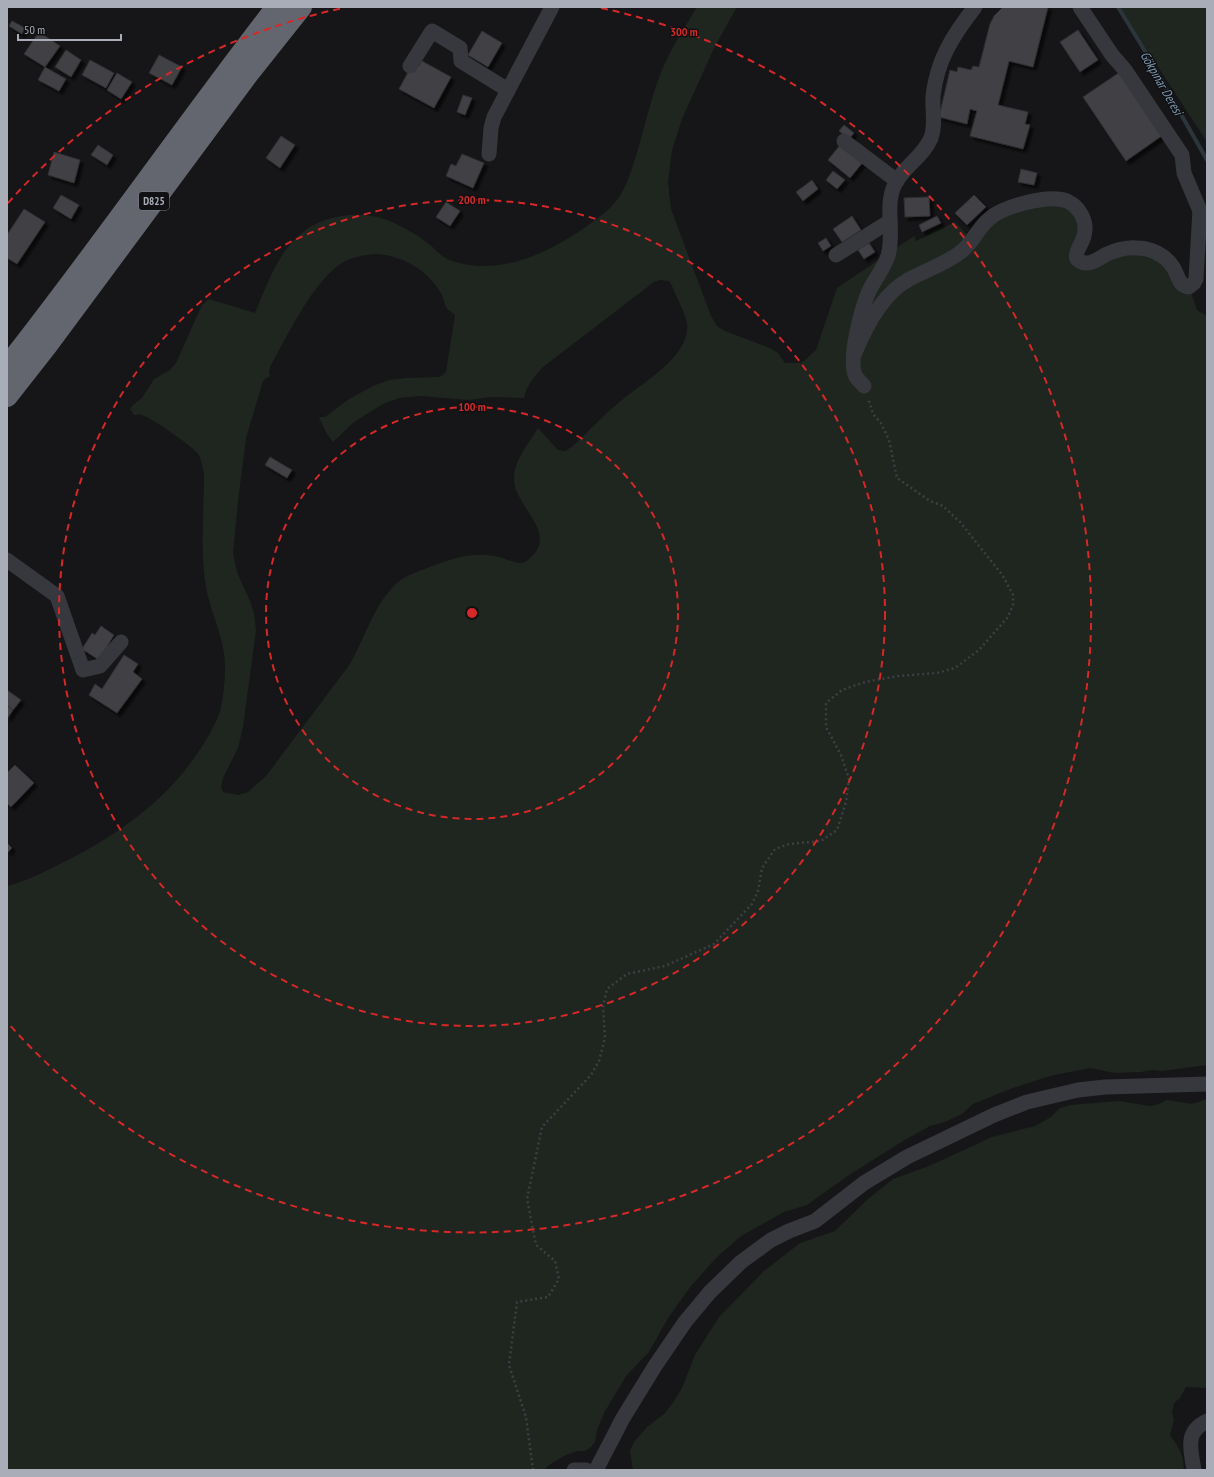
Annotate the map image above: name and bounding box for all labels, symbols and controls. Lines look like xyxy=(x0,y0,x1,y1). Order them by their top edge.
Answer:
scale bar xyxy=(18,16,121,42)
text: 50 m xyxy=(24,22,45,37)
text: 300 m xyxy=(670,24,698,39)
water label: Gökpınar Deresi xyxy=(1136,48,1188,120)
road number: D825 xyxy=(139,192,169,210)
text: 200 m xyxy=(458,192,486,207)
text: 100 m xyxy=(458,399,486,414)
centre of rings xyxy=(465,606,479,620)

